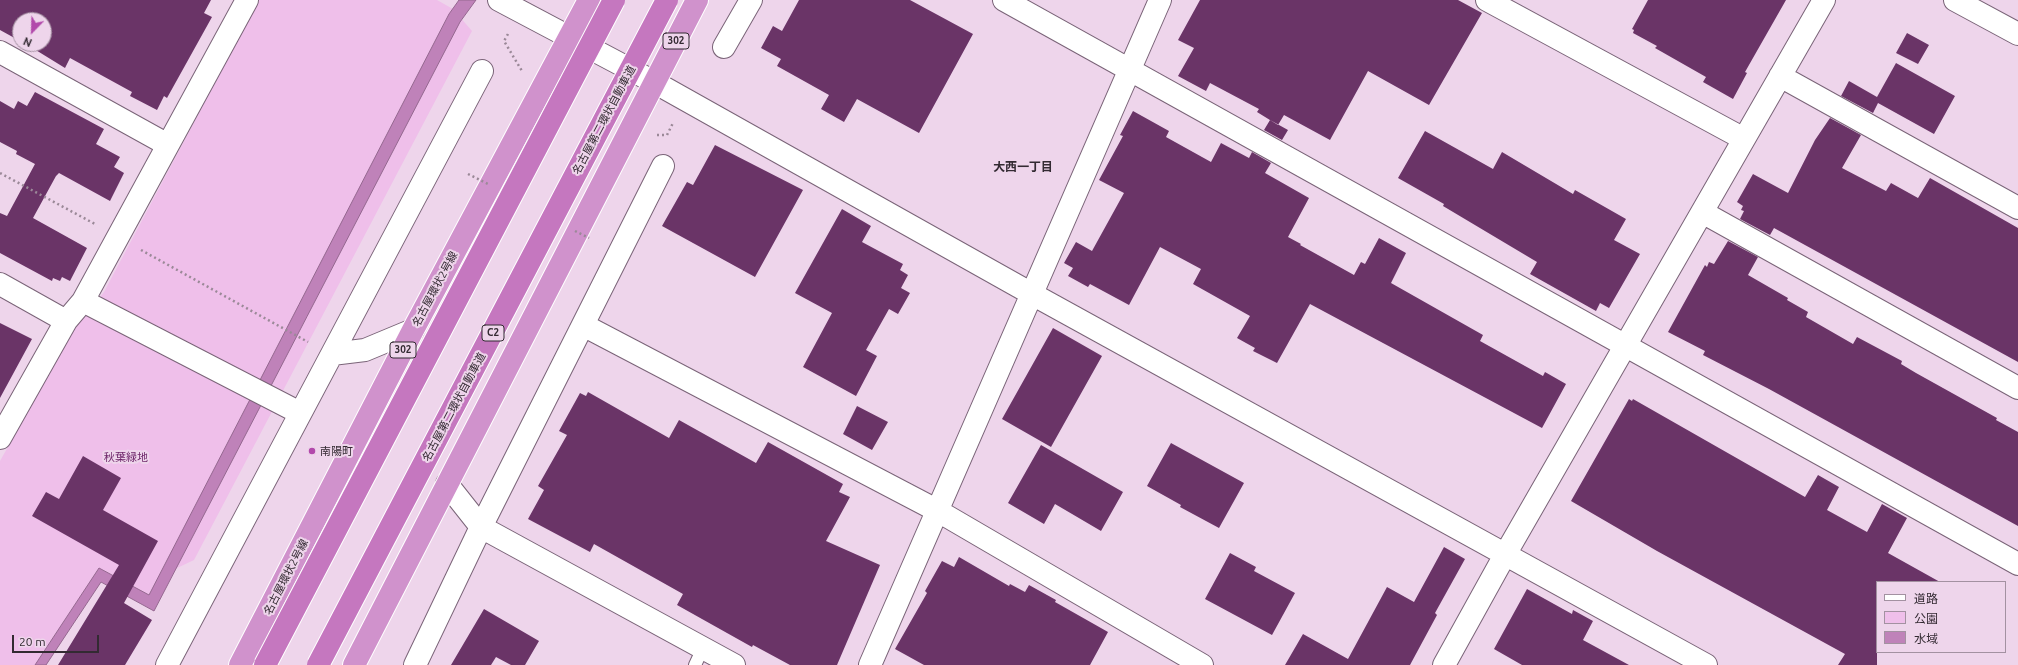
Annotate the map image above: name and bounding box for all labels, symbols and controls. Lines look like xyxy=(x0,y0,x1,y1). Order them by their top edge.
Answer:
north arrow xyxy=(12,12,52,52)
road number: 302 xyxy=(663,33,689,49)
text: N xyxy=(22,35,34,49)
street label: 名古屋第二環状自動車道 xyxy=(570,63,638,177)
district label: 大西一丁目 xyxy=(993,160,1053,174)
street label: 名古屋環状2号線 xyxy=(410,249,460,329)
road number: C2 xyxy=(482,325,504,341)
road number: 302 xyxy=(390,342,416,358)
street label: 名古屋第二環状自動車道 xyxy=(420,350,488,464)
place label: 南陽町 xyxy=(320,444,353,458)
marker: 南陽町 xyxy=(307,446,317,456)
park label: 秋葉緑地 xyxy=(104,450,148,464)
street label: 名古屋環状2号線 xyxy=(261,537,311,617)
legend xyxy=(1876,581,2006,653)
text: 道路 xyxy=(1914,592,1938,605)
text: 公園 xyxy=(1914,612,1938,625)
scale bar xyxy=(14,627,101,653)
text: 水域 xyxy=(1914,632,1938,645)
text: 20 m xyxy=(19,635,46,648)

